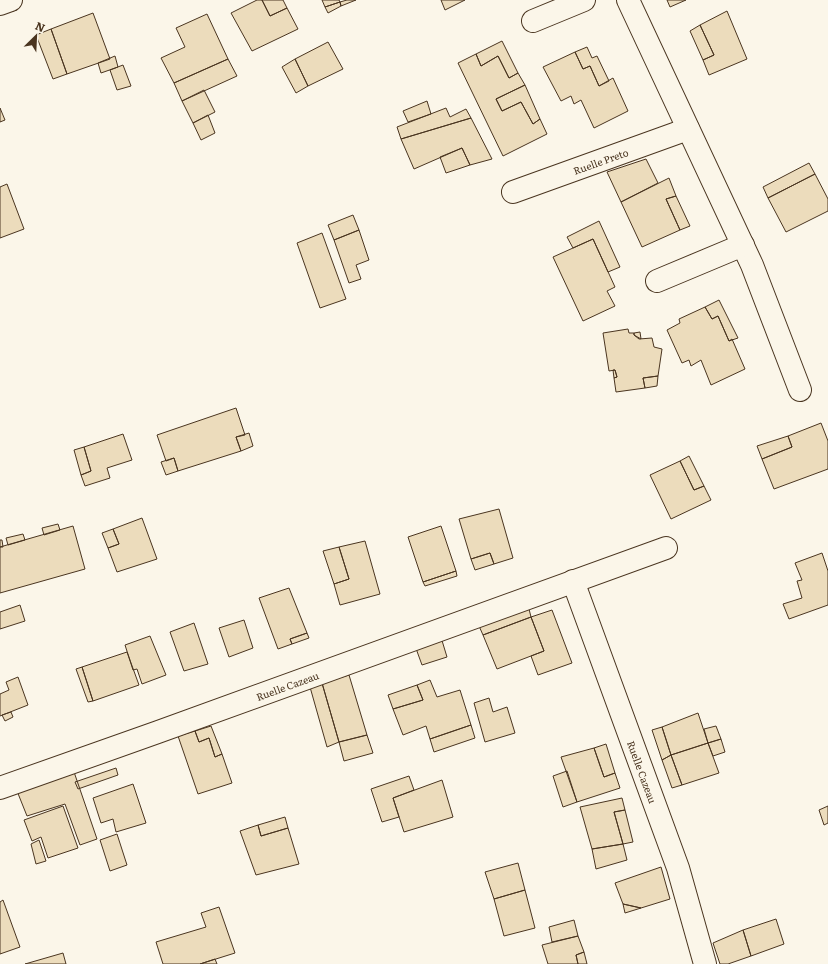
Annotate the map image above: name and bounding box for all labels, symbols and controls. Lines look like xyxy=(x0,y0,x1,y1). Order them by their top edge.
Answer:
north arrow xyxy=(16,16,56,56)
text: N xyxy=(33,17,48,35)
street label: Ruelle Preto xyxy=(571,144,630,177)
street label: Ruelle Cazeau xyxy=(254,667,321,703)
street label: Ruelle Cazeau xyxy=(624,738,661,806)

